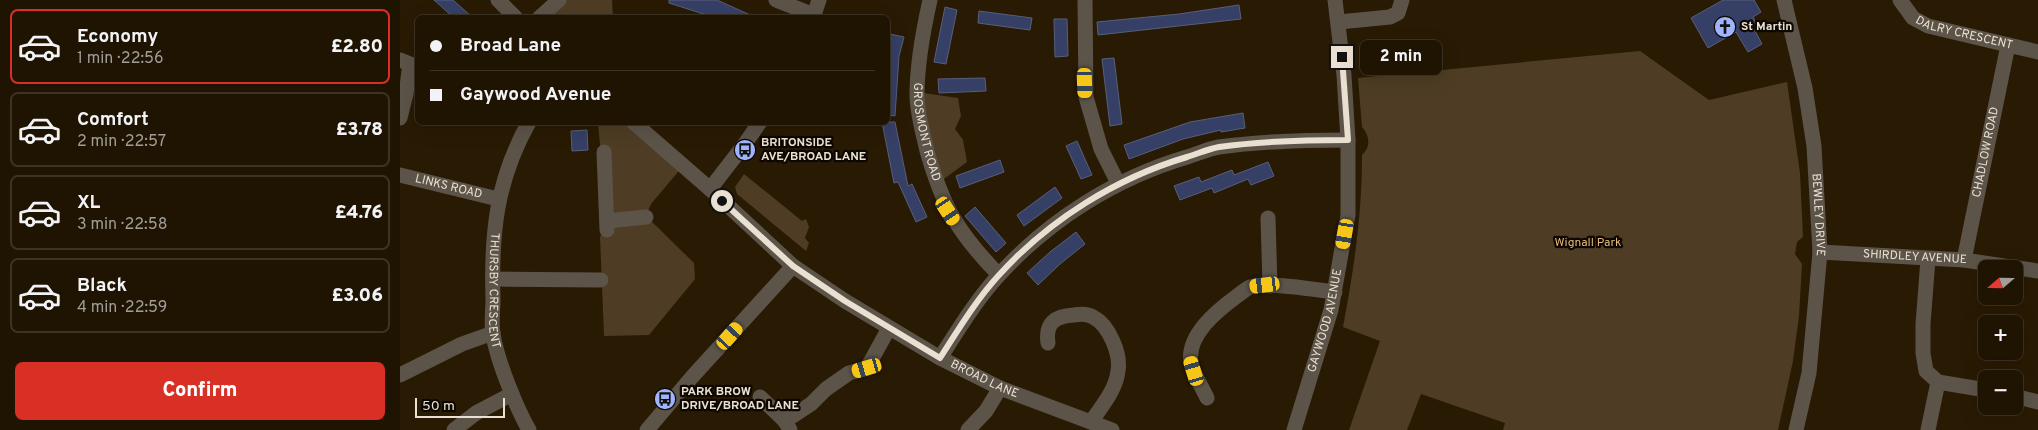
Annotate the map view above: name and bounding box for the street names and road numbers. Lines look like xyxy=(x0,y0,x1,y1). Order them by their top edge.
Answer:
street label: DALRY CRESCENT xyxy=(1912,13,2014,54)
street label: GROSMONT ROAD xyxy=(909,82,944,184)
street label: CHADLOW ROAD xyxy=(1969,106,2003,199)
street label: LINKS ROAD xyxy=(413,171,484,203)
street label: BEWLEY DRIVE xyxy=(1808,173,1828,257)
street label: THURSBY CRESCENT xyxy=(484,232,504,350)
street label: SHIRDLEY AVENUE xyxy=(1862,246,1967,268)
street label: GAYWOOD AVENUE xyxy=(1304,267,1346,374)
street label: BROAD LANE xyxy=(948,356,1021,402)

